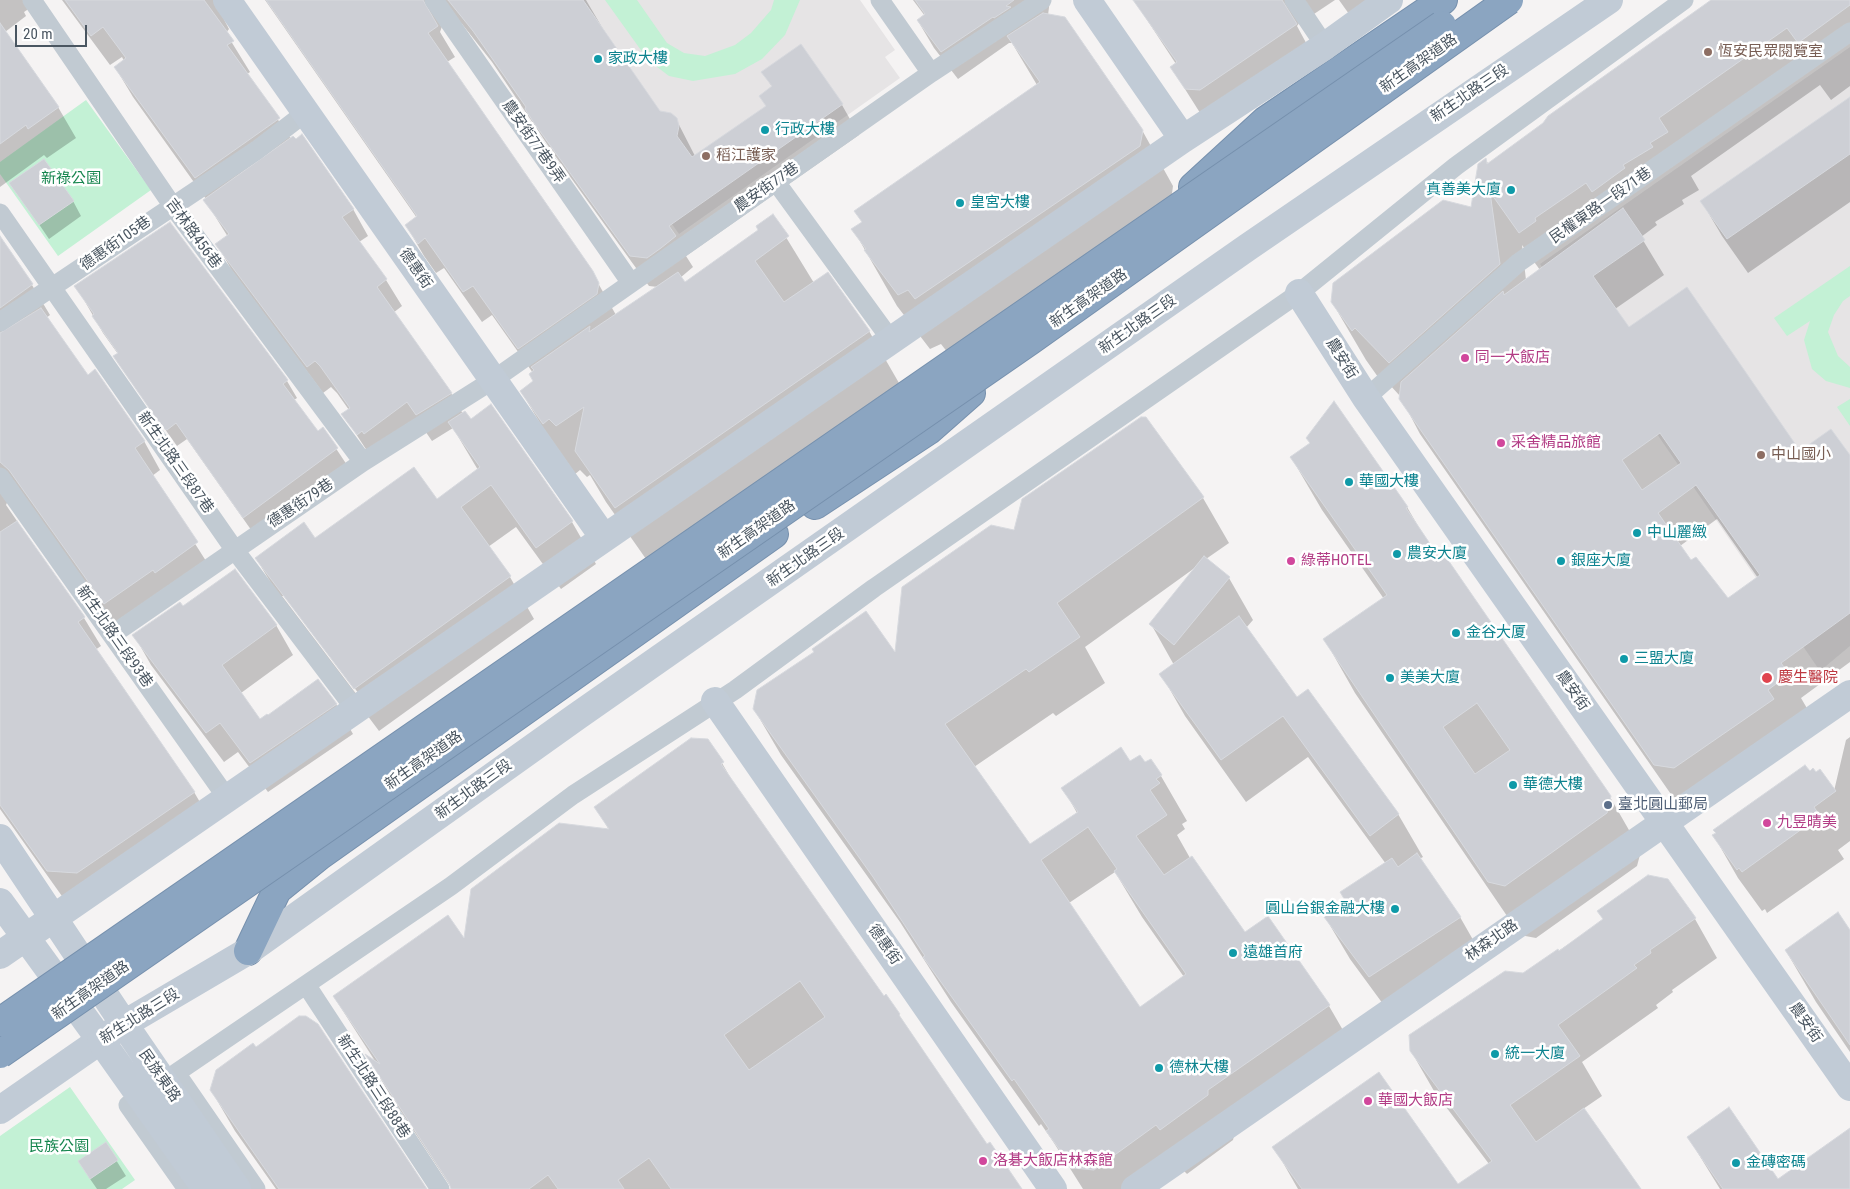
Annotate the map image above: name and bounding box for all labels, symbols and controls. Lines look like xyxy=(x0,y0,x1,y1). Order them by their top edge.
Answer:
scale bar xyxy=(18,15,90,47)
text: 20 m xyxy=(23,25,53,43)
street label: 新生高架道路 xyxy=(1377,31,1461,97)
place label: 恆安民眾閱覽室 xyxy=(1718,43,1823,61)
marker: 恆安民眾閱覽室 xyxy=(1702,46,1714,58)
place label: 家政大樓 xyxy=(608,50,668,68)
marker: 家政大樓 xyxy=(592,53,604,65)
street label: 新生北路三段 xyxy=(1428,61,1512,127)
street label: 農安街77巷9弄 xyxy=(498,97,568,187)
place label: 行政大樓 xyxy=(775,121,835,139)
marker: 行政大樓 xyxy=(759,124,771,136)
place label: 稻江護家 xyxy=(716,147,776,165)
marker: 稻江護家 xyxy=(700,150,712,162)
street label: 農安街77巷 xyxy=(731,159,803,217)
street label: 民權東路一段71巷 xyxy=(1547,164,1655,248)
park label: 新祿公園 xyxy=(41,170,101,188)
place label: 真善美大廈 xyxy=(1426,181,1501,199)
marker: 真善美大廈 xyxy=(1505,184,1517,196)
place label: 皇宮大樓 xyxy=(970,194,1030,212)
street label: 吉林路456巷 xyxy=(162,195,224,273)
marker: 皇宮大樓 xyxy=(954,197,966,209)
street label: 德惠街105巷 xyxy=(77,213,155,275)
street label: 德惠街 xyxy=(395,245,435,293)
street label: 新生高架道路 xyxy=(1047,266,1131,332)
street label: 新生北路三段 xyxy=(1096,292,1180,358)
street label: 農安街 xyxy=(1321,335,1361,383)
place label: 同一大飯店 xyxy=(1475,349,1550,367)
marker: 同一大飯店 xyxy=(1459,352,1471,364)
street label: 新生北路三段87巷 xyxy=(133,409,217,517)
place label: 采舍精品旅館 xyxy=(1511,434,1601,452)
marker: 采舍精品旅館 xyxy=(1495,437,1507,449)
place label: 中山國小 xyxy=(1771,446,1831,464)
marker: 中山國小 xyxy=(1755,449,1767,461)
place label: 華國大樓 xyxy=(1359,473,1419,491)
street label: 德惠街79巷 xyxy=(265,476,337,532)
marker: 華國大樓 xyxy=(1343,476,1355,488)
street label: 新生高架道路 xyxy=(715,497,799,563)
place label: 中山麗緻 xyxy=(1647,524,1707,542)
street label: 新生北路三段 xyxy=(764,525,848,591)
marker: 中山麗緻 xyxy=(1631,527,1643,539)
place label: 農安大廈 xyxy=(1407,545,1467,563)
marker: 農安大廈 xyxy=(1391,548,1403,560)
place label: 綠蒂HOTEL xyxy=(1301,552,1372,570)
place label: 銀座大廈 xyxy=(1571,552,1631,570)
marker: 綠蒂HOTEL xyxy=(1285,555,1297,567)
marker: 銀座大廈 xyxy=(1555,555,1567,567)
street label: 新生北路三段93巷 xyxy=(72,583,156,691)
place label: 金谷大厦 xyxy=(1466,624,1526,642)
marker: 金谷大厦 xyxy=(1450,627,1462,639)
place label: 三盟大廈 xyxy=(1634,650,1694,668)
marker: 三盟大廈 xyxy=(1618,653,1630,665)
street label: 農安街 xyxy=(1552,667,1592,715)
place label: 美美大廈 xyxy=(1400,669,1460,687)
place label: 慶生醫院 xyxy=(1778,669,1838,687)
marker: 慶生醫院 xyxy=(1760,671,1774,685)
marker: 美美大廈 xyxy=(1384,672,1396,684)
street label: 新生高架道路 xyxy=(382,728,466,794)
street label: 新生北路三段 xyxy=(432,756,516,824)
place label: 華德大樓 xyxy=(1523,776,1583,794)
marker: 華德大樓 xyxy=(1507,779,1519,791)
place label: 臺北圓山郵局 xyxy=(1618,796,1708,814)
marker: 臺北圓山郵局 xyxy=(1602,799,1614,811)
place label: 九昱晴美 xyxy=(1777,814,1837,832)
marker: 九昱晴美 xyxy=(1761,817,1773,829)
place label: 圓山台銀金融大樓 xyxy=(1265,900,1385,918)
marker: 圓山台銀金融大樓 xyxy=(1389,903,1401,915)
street label: 林森北路 xyxy=(1462,916,1522,966)
street label: 德惠街 xyxy=(864,921,904,969)
place label: 遠雄首府 xyxy=(1243,944,1303,962)
marker: 遠雄首府 xyxy=(1227,947,1239,959)
street label: 新生高架道路 xyxy=(49,958,133,1024)
street label: 新生北路三段 xyxy=(97,986,183,1048)
street label: 農安街 xyxy=(1785,999,1825,1047)
street label: 新生北路三段88巷 xyxy=(333,1032,413,1142)
place label: 統一大廈 xyxy=(1505,1045,1565,1063)
street label: 民族東路 xyxy=(134,1046,184,1106)
marker: 統一大廈 xyxy=(1489,1048,1501,1060)
place label: 德林大樓 xyxy=(1169,1059,1229,1077)
marker: 德林大樓 xyxy=(1153,1062,1165,1074)
place label: 華國大飯店 xyxy=(1378,1092,1453,1110)
marker: 華國大飯店 xyxy=(1362,1095,1374,1107)
park label: 民族公園 xyxy=(29,1138,89,1156)
place label: 洛碁大飯店林森館 xyxy=(993,1152,1113,1170)
place label: 金磚密碼 xyxy=(1746,1154,1806,1172)
marker: 洛碁大飯店林森館 xyxy=(977,1155,989,1167)
marker: 金磚密碼 xyxy=(1730,1157,1742,1169)

